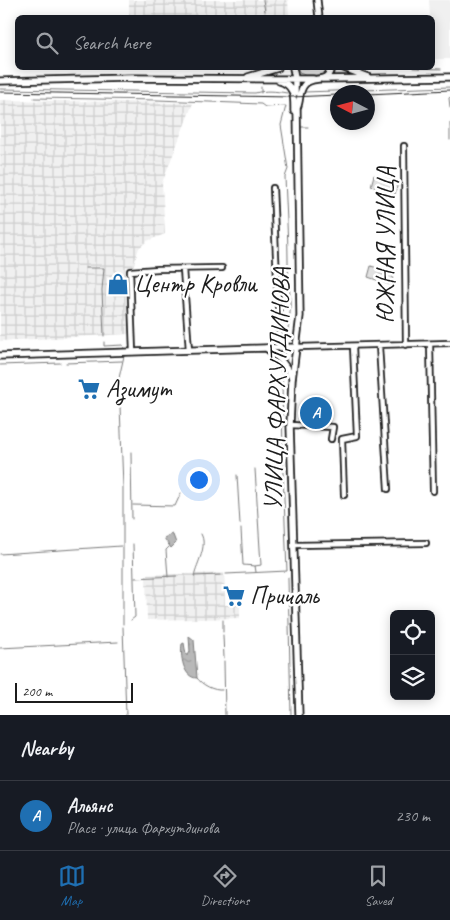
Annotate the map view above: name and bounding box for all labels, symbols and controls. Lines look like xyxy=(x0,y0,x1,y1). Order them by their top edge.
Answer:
search box xyxy=(15,15,435,70)
icon: search xyxy=(33,29,61,57)
text: Search here xyxy=(73,31,150,55)
north arrow xyxy=(330,85,375,130)
street label: ЮЖНАЯ УЛИЦА xyxy=(370,166,402,323)
street label: УЛИЦА ФАРХУТДИНОВА xyxy=(257,266,297,511)
place label: Центр Кровли xyxy=(134,268,259,300)
shop icon: Центр Кровли xyxy=(105,271,131,297)
place label: Азимут xyxy=(106,373,173,406)
supermarket icon: Азимут xyxy=(76,376,102,402)
pin: A xyxy=(300,394,332,432)
your location xyxy=(186,467,212,493)
place label: Причаль xyxy=(250,580,321,612)
supermarket icon: Причаль xyxy=(221,583,247,609)
map controls xyxy=(390,610,435,700)
button: locate xyxy=(390,610,435,655)
button: layers xyxy=(390,655,435,700)
scale bar xyxy=(15,680,132,703)
text: 200 m xyxy=(22,683,52,700)
text: Nearby xyxy=(20,735,73,761)
text: Альянс xyxy=(67,794,112,818)
text: A xyxy=(32,806,40,826)
text: 230 m xyxy=(396,806,430,826)
text: Place · улица Фархутдинова xyxy=(67,818,219,838)
tab: Map xyxy=(58,862,86,909)
tab: Directions xyxy=(201,862,249,909)
tab: Saved xyxy=(364,862,392,909)

